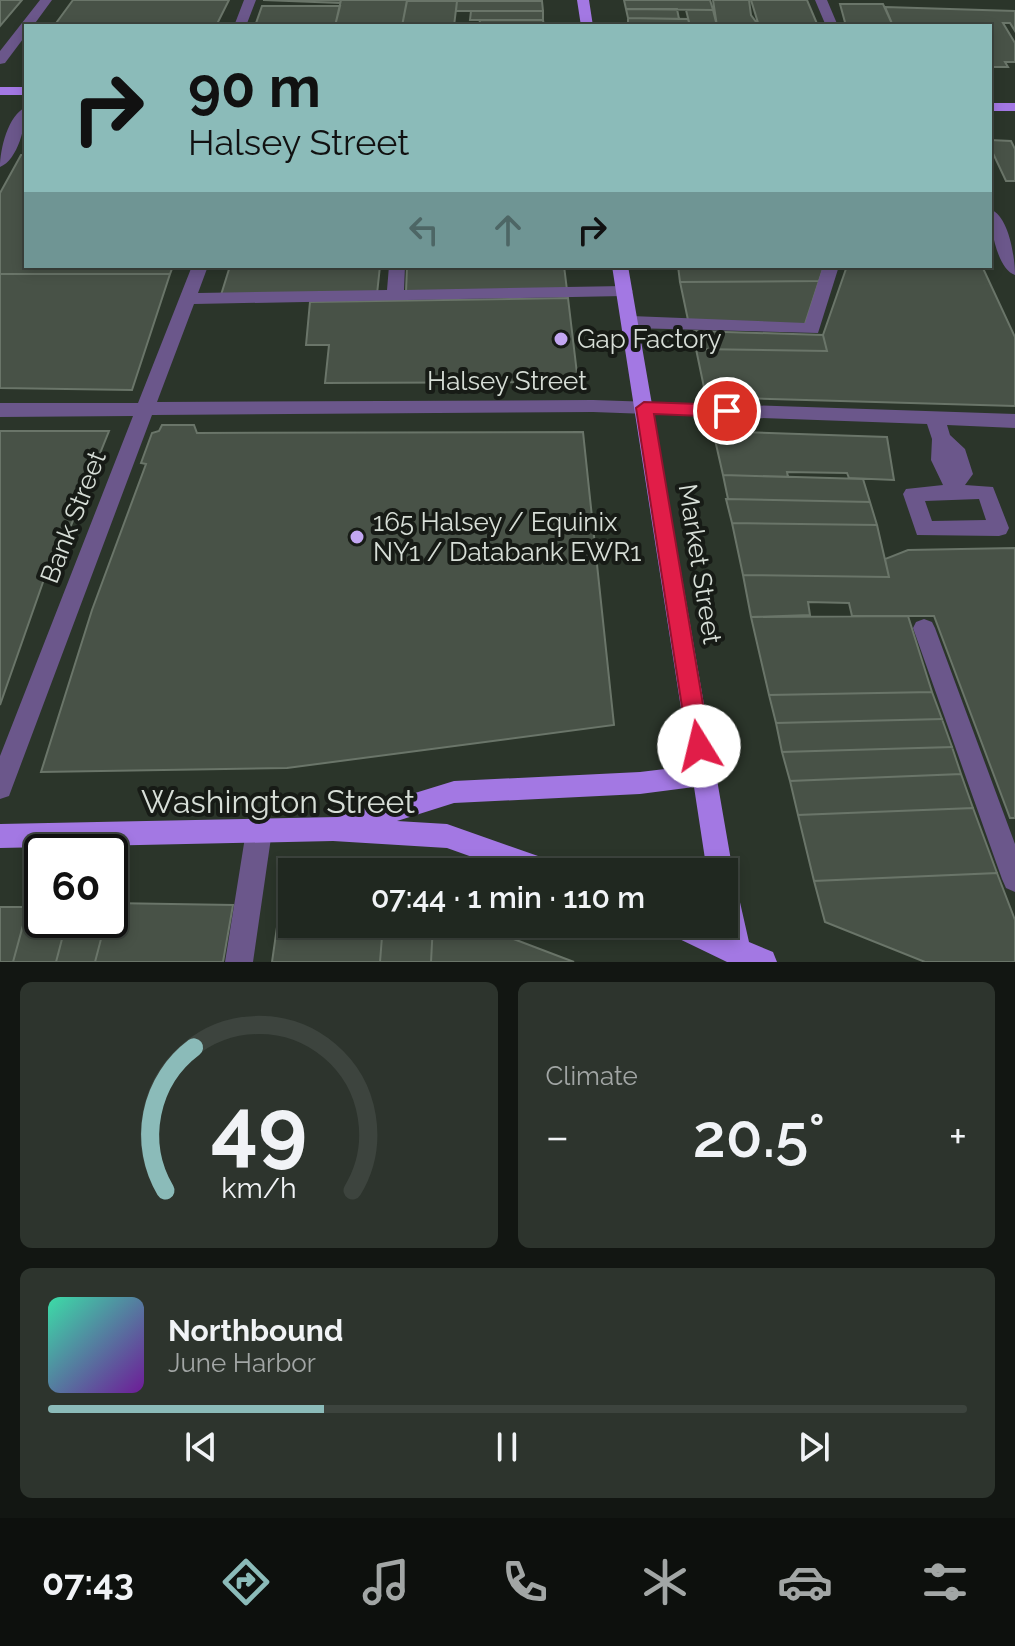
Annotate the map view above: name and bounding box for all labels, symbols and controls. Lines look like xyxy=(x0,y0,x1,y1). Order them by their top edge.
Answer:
text: 90 m xyxy=(188,54,321,120)
icon: right xyxy=(56,56,160,160)
text: Halsey Street xyxy=(188,121,409,163)
icon: left xyxy=(402,208,446,252)
icon: ahead xyxy=(486,208,530,252)
icon: right xyxy=(570,208,614,252)
place label: Gap Factory xyxy=(577,324,722,354)
marker: Gap Factory xyxy=(552,330,570,348)
street label: Halsey Street xyxy=(427,366,587,396)
pin xyxy=(693,377,761,445)
icon: arrive xyxy=(705,389,749,433)
street label: Bank Street xyxy=(34,446,112,587)
street label: Market Street xyxy=(673,482,728,646)
place label: 165 Halsey / Equinix NY1 / Databank EWR1 xyxy=(373,507,641,567)
marker: 165 Halsey / Equinix NY1 / Databank EWR1 xyxy=(348,528,366,546)
position arrow xyxy=(657,704,741,788)
street label: Washington Street xyxy=(141,783,415,820)
speed limit sign: 60 xyxy=(24,834,128,938)
text: 07:44 · 1 min · 110 m xyxy=(371,880,645,915)
text: Climate xyxy=(546,1061,638,1091)
text: 49 xyxy=(211,1079,307,1176)
text: 20.5° xyxy=(693,1101,825,1171)
text: − xyxy=(546,1111,569,1162)
text: + xyxy=(949,1111,967,1162)
text: km/h xyxy=(221,1171,296,1205)
text: Northbound xyxy=(168,1313,343,1348)
text: June Harbor xyxy=(168,1348,316,1378)
icon: previous xyxy=(179,1425,223,1469)
icon: pause xyxy=(485,1425,529,1469)
icon: next xyxy=(792,1425,836,1469)
icon: directions xyxy=(218,1554,274,1610)
icon: music xyxy=(358,1554,414,1610)
icon: phone xyxy=(497,1554,553,1610)
icon: climate xyxy=(637,1554,693,1610)
icon: car xyxy=(777,1554,833,1610)
icon: filters xyxy=(917,1554,973,1610)
text: 07:43 xyxy=(42,1561,134,1603)

